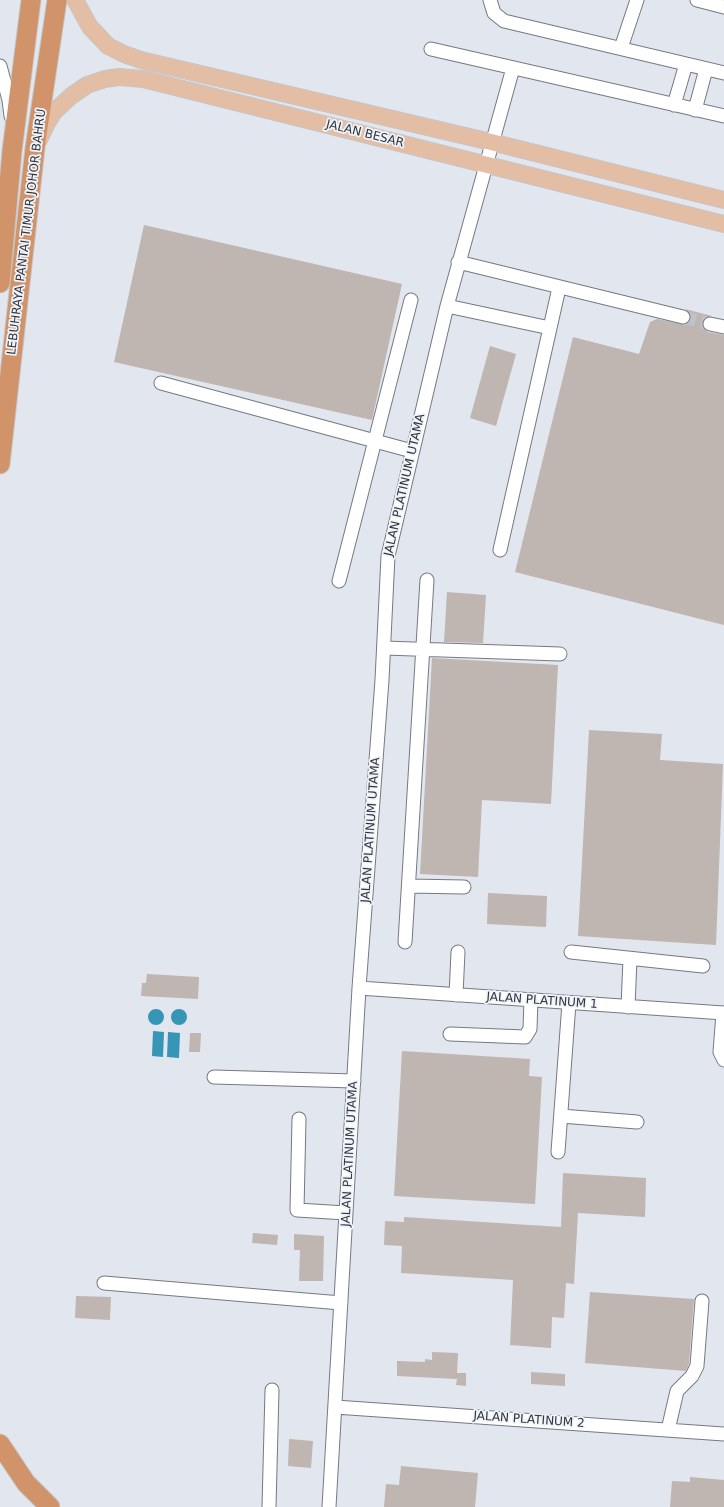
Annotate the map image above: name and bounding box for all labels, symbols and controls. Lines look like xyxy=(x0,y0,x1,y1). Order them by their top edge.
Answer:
street label: LEBUHRAYA PANTAI TIMUR JOHOR BAHRU xyxy=(5,108,49,356)
street label: JALAN BESAR xyxy=(325,117,405,151)
street label: JALAN PLATINUM UTAMA xyxy=(382,412,428,558)
street label: JALAN PLATINUM UTAMA xyxy=(359,757,383,903)
street label: JALAN PLATINUM 1 xyxy=(486,990,598,1012)
street label: JALAN PLATINUM UTAMA xyxy=(339,1081,361,1227)
street label: JALAN PLATINUM 2 xyxy=(473,1409,585,1431)

